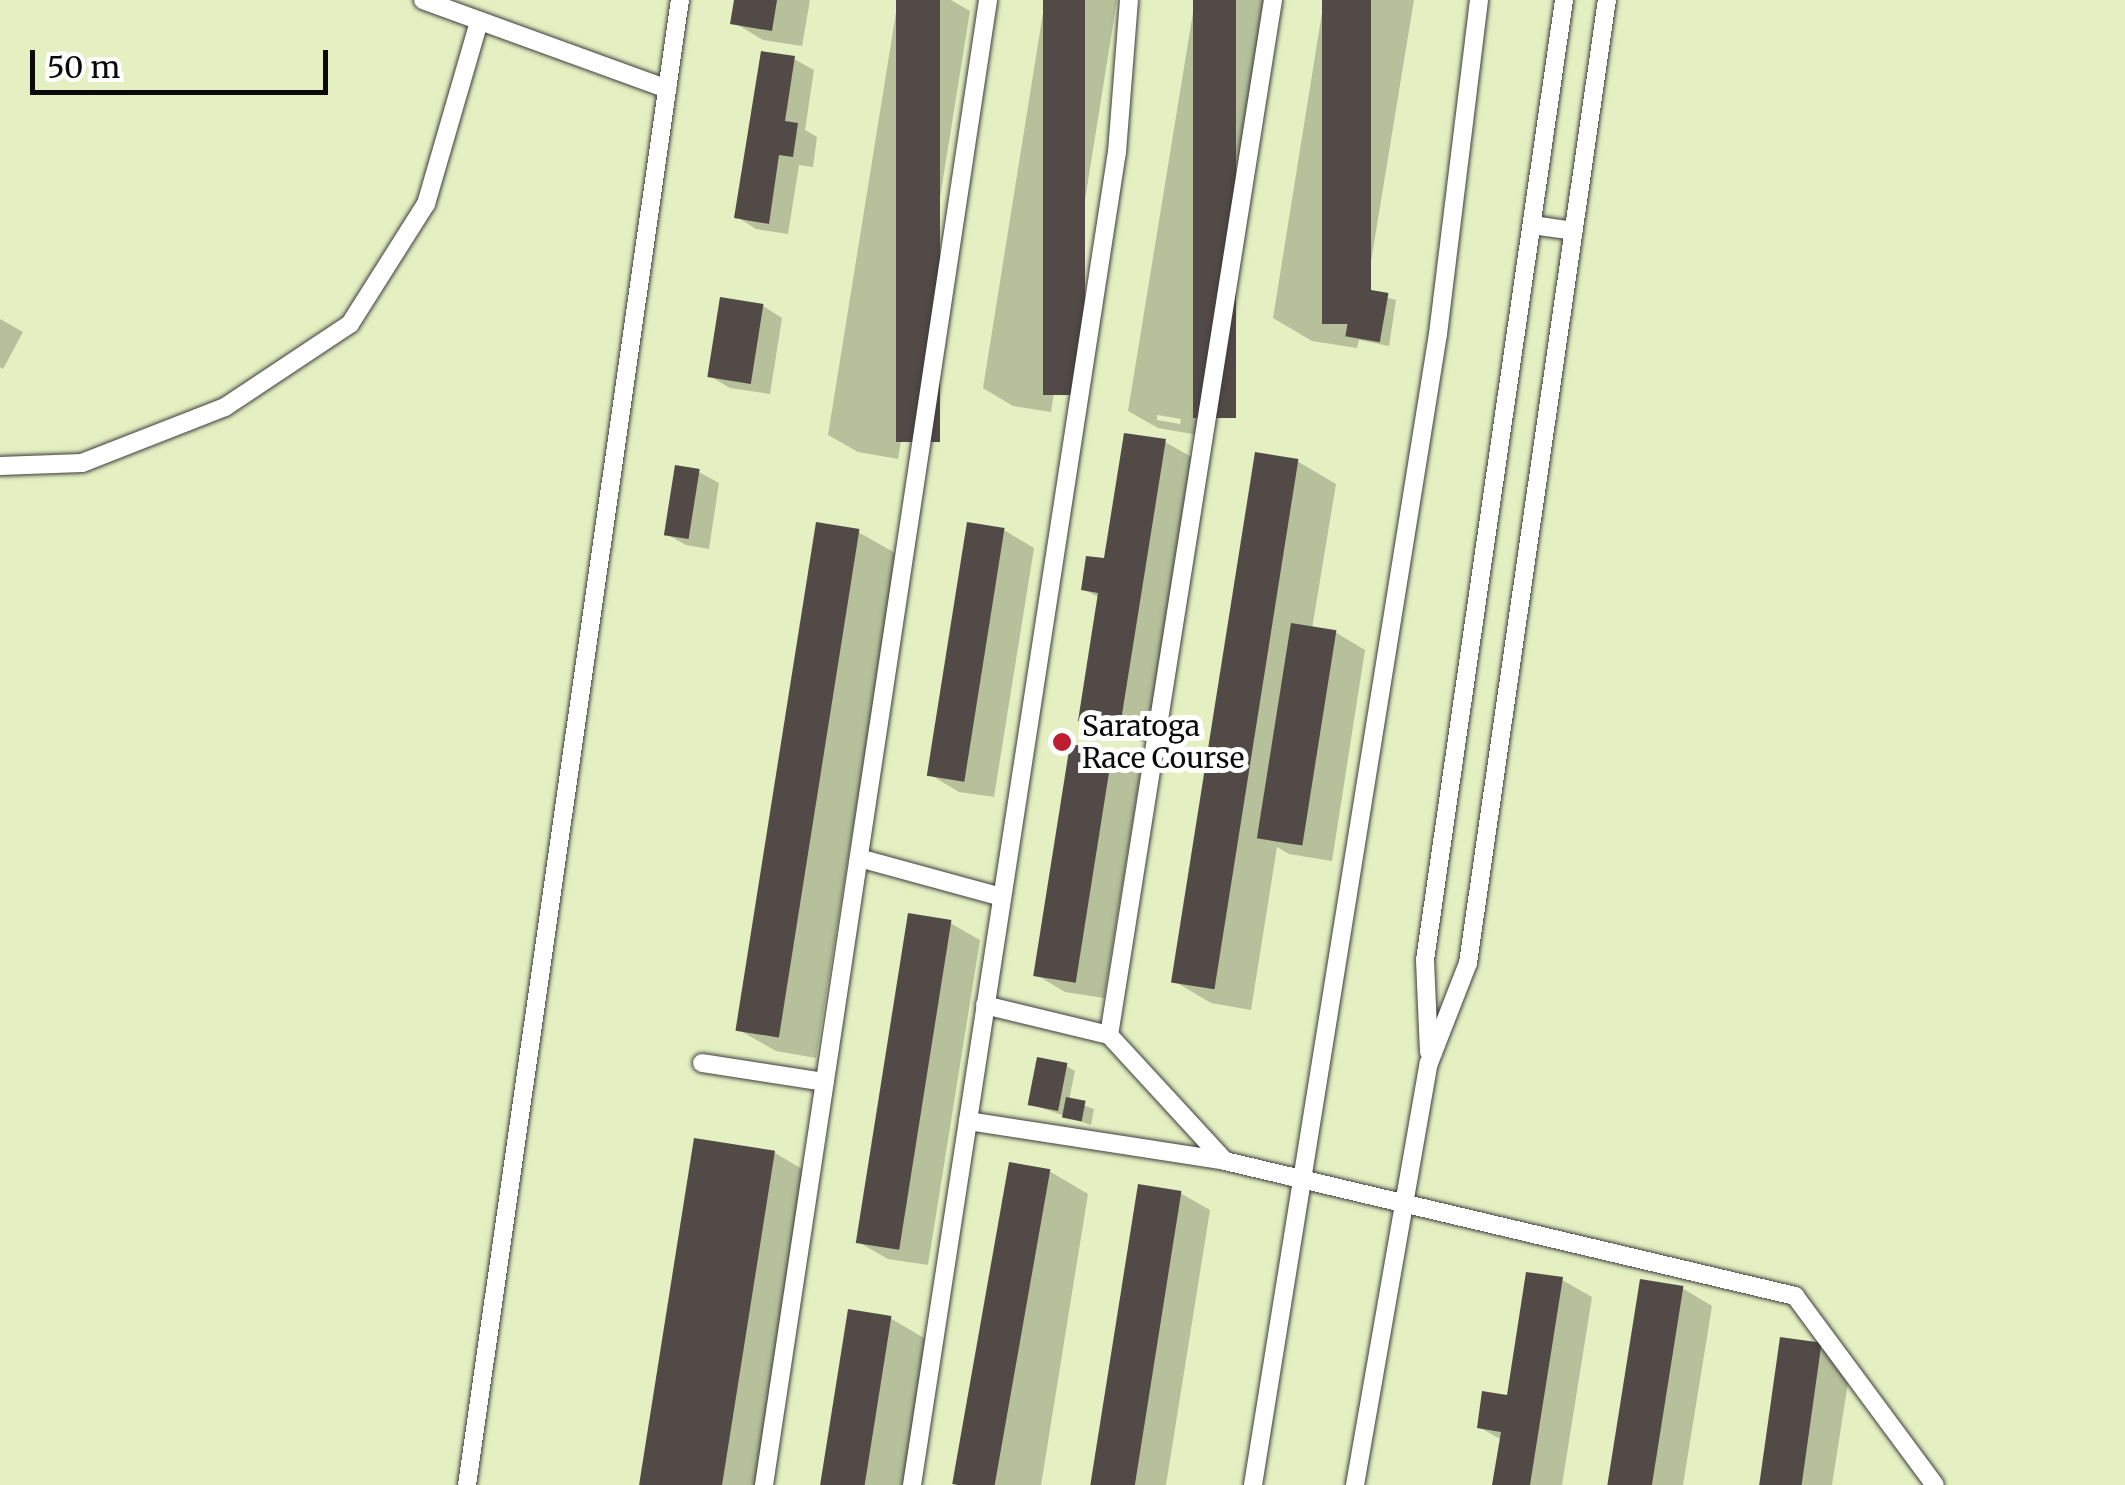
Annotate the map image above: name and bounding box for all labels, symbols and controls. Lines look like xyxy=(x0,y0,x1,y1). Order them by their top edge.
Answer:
scale bar xyxy=(35,30,332,92)
text: 50 m xyxy=(47,48,120,86)
place label: Saratoga Race Course xyxy=(1082,709,1244,775)
marker: Saratoga Race Course xyxy=(1051,731,1073,753)

